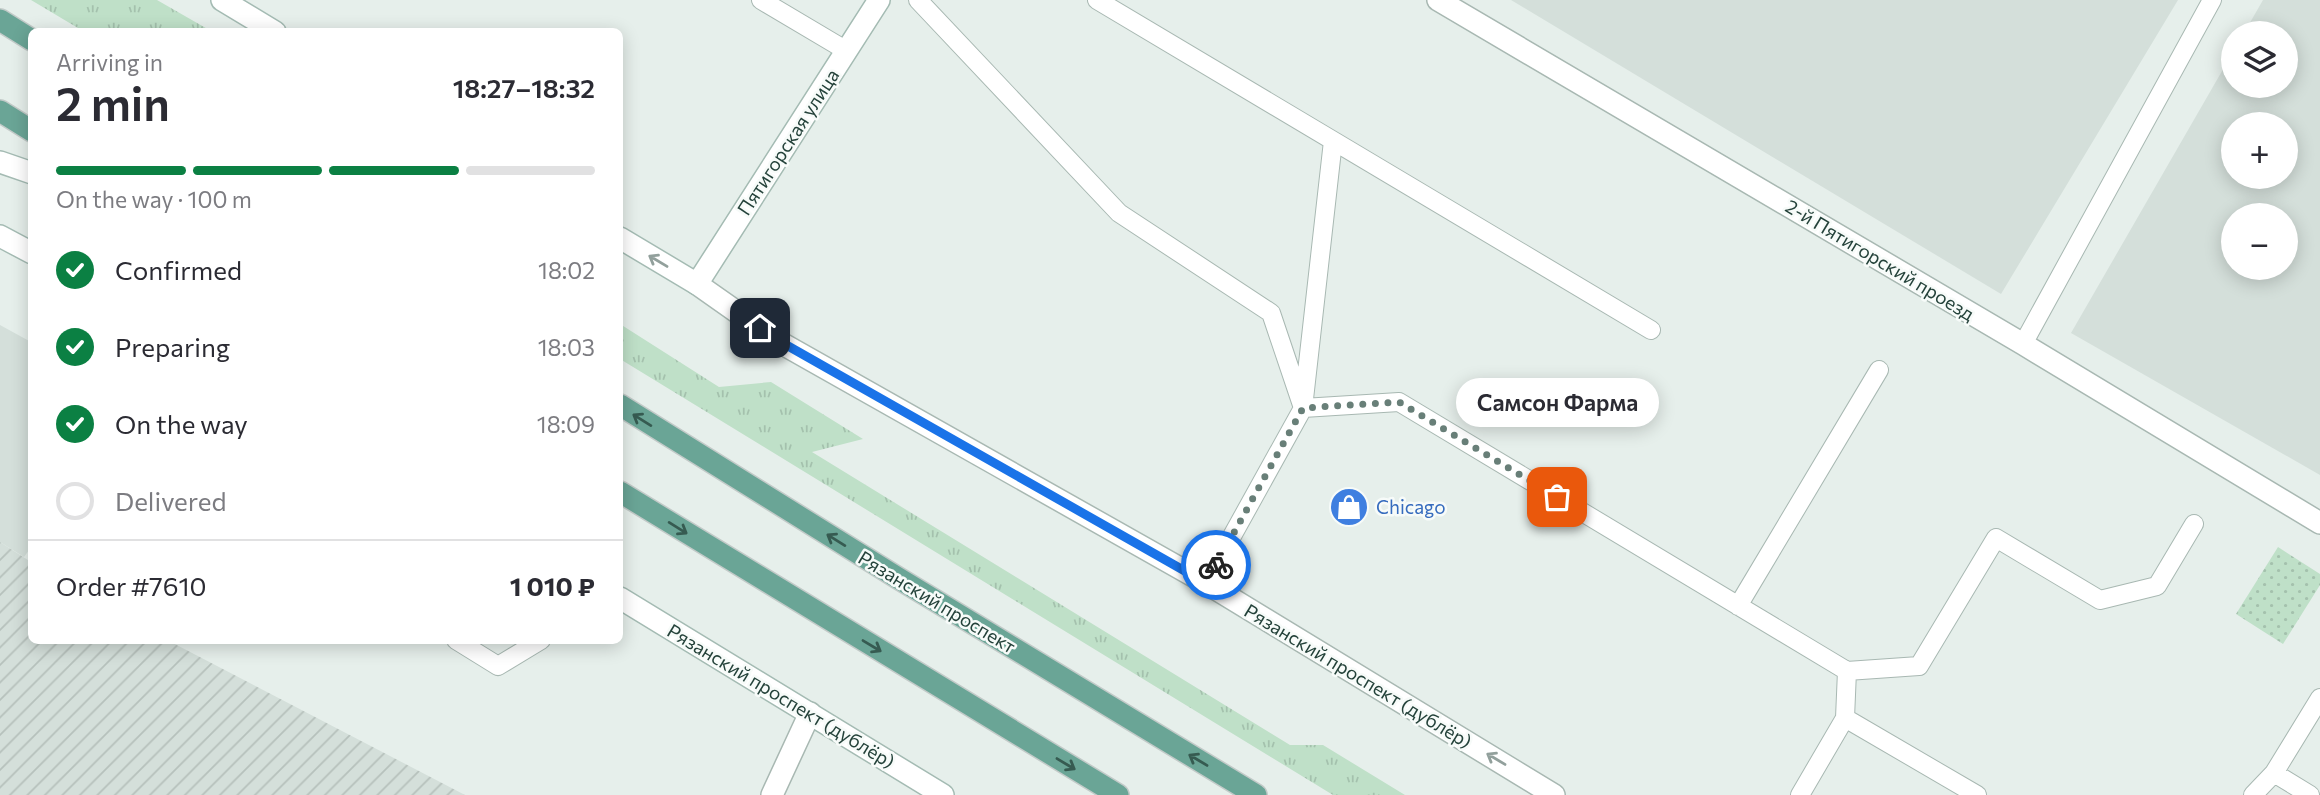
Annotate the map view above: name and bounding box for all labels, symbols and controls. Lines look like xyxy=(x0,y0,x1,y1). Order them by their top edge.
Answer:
map controls xyxy=(2221,21,2298,280)
button: layers xyxy=(2221,21,2298,98)
text: Arriving in xyxy=(56,48,163,76)
street label: Пятигорская улица xyxy=(732,64,843,219)
text: 18:27–18:32 xyxy=(453,72,595,103)
text: 2 min xyxy=(56,74,170,130)
button: + xyxy=(2221,112,2298,189)
text: On the way · 100 m xyxy=(56,185,252,213)
street label: 2-й Пятигорский проезд xyxy=(1782,194,1979,325)
button: − xyxy=(2221,203,2298,280)
icon: check xyxy=(56,251,94,289)
text: Confirmed xyxy=(115,254,242,285)
one-way arrow xyxy=(649,254,669,268)
text: 18:02 xyxy=(538,256,595,284)
pin xyxy=(730,298,790,358)
icon: home xyxy=(741,309,779,347)
icon: check xyxy=(56,328,94,366)
text: Preparing xyxy=(115,331,230,362)
text: 18:03 xyxy=(538,333,595,361)
callout: Самсон Фарма xyxy=(1456,378,1658,427)
text: Самсон Фарма xyxy=(1477,388,1638,416)
icon: check xyxy=(56,405,94,443)
text: On the way xyxy=(115,408,248,439)
text: 18:09 xyxy=(537,410,595,438)
one-way arrow xyxy=(633,412,653,426)
pin xyxy=(1527,467,1587,527)
icon: bag xyxy=(1538,478,1576,516)
text: Delivered xyxy=(115,485,226,516)
shop icon: Chicago xyxy=(1328,486,1370,528)
place label: Chicago xyxy=(1376,495,1446,518)
one-way arrow xyxy=(667,521,687,535)
courier xyxy=(1181,530,1251,600)
one-way arrow xyxy=(826,532,846,546)
street label: Рязанский проспект xyxy=(854,546,1020,658)
icon: bike xyxy=(1197,546,1235,584)
text: Order #7610 xyxy=(56,570,207,601)
text: 1 010 ₽ xyxy=(510,570,595,601)
street label: Рязанский проспект (дублёр) xyxy=(1240,598,1476,753)
street label: Рязанский проспект (дублёр) xyxy=(663,618,899,773)
one-way arrow xyxy=(861,640,881,654)
one-way arrow xyxy=(1188,752,1208,766)
one-way arrow xyxy=(1486,752,1506,766)
one-way arrow xyxy=(1056,757,1076,771)

